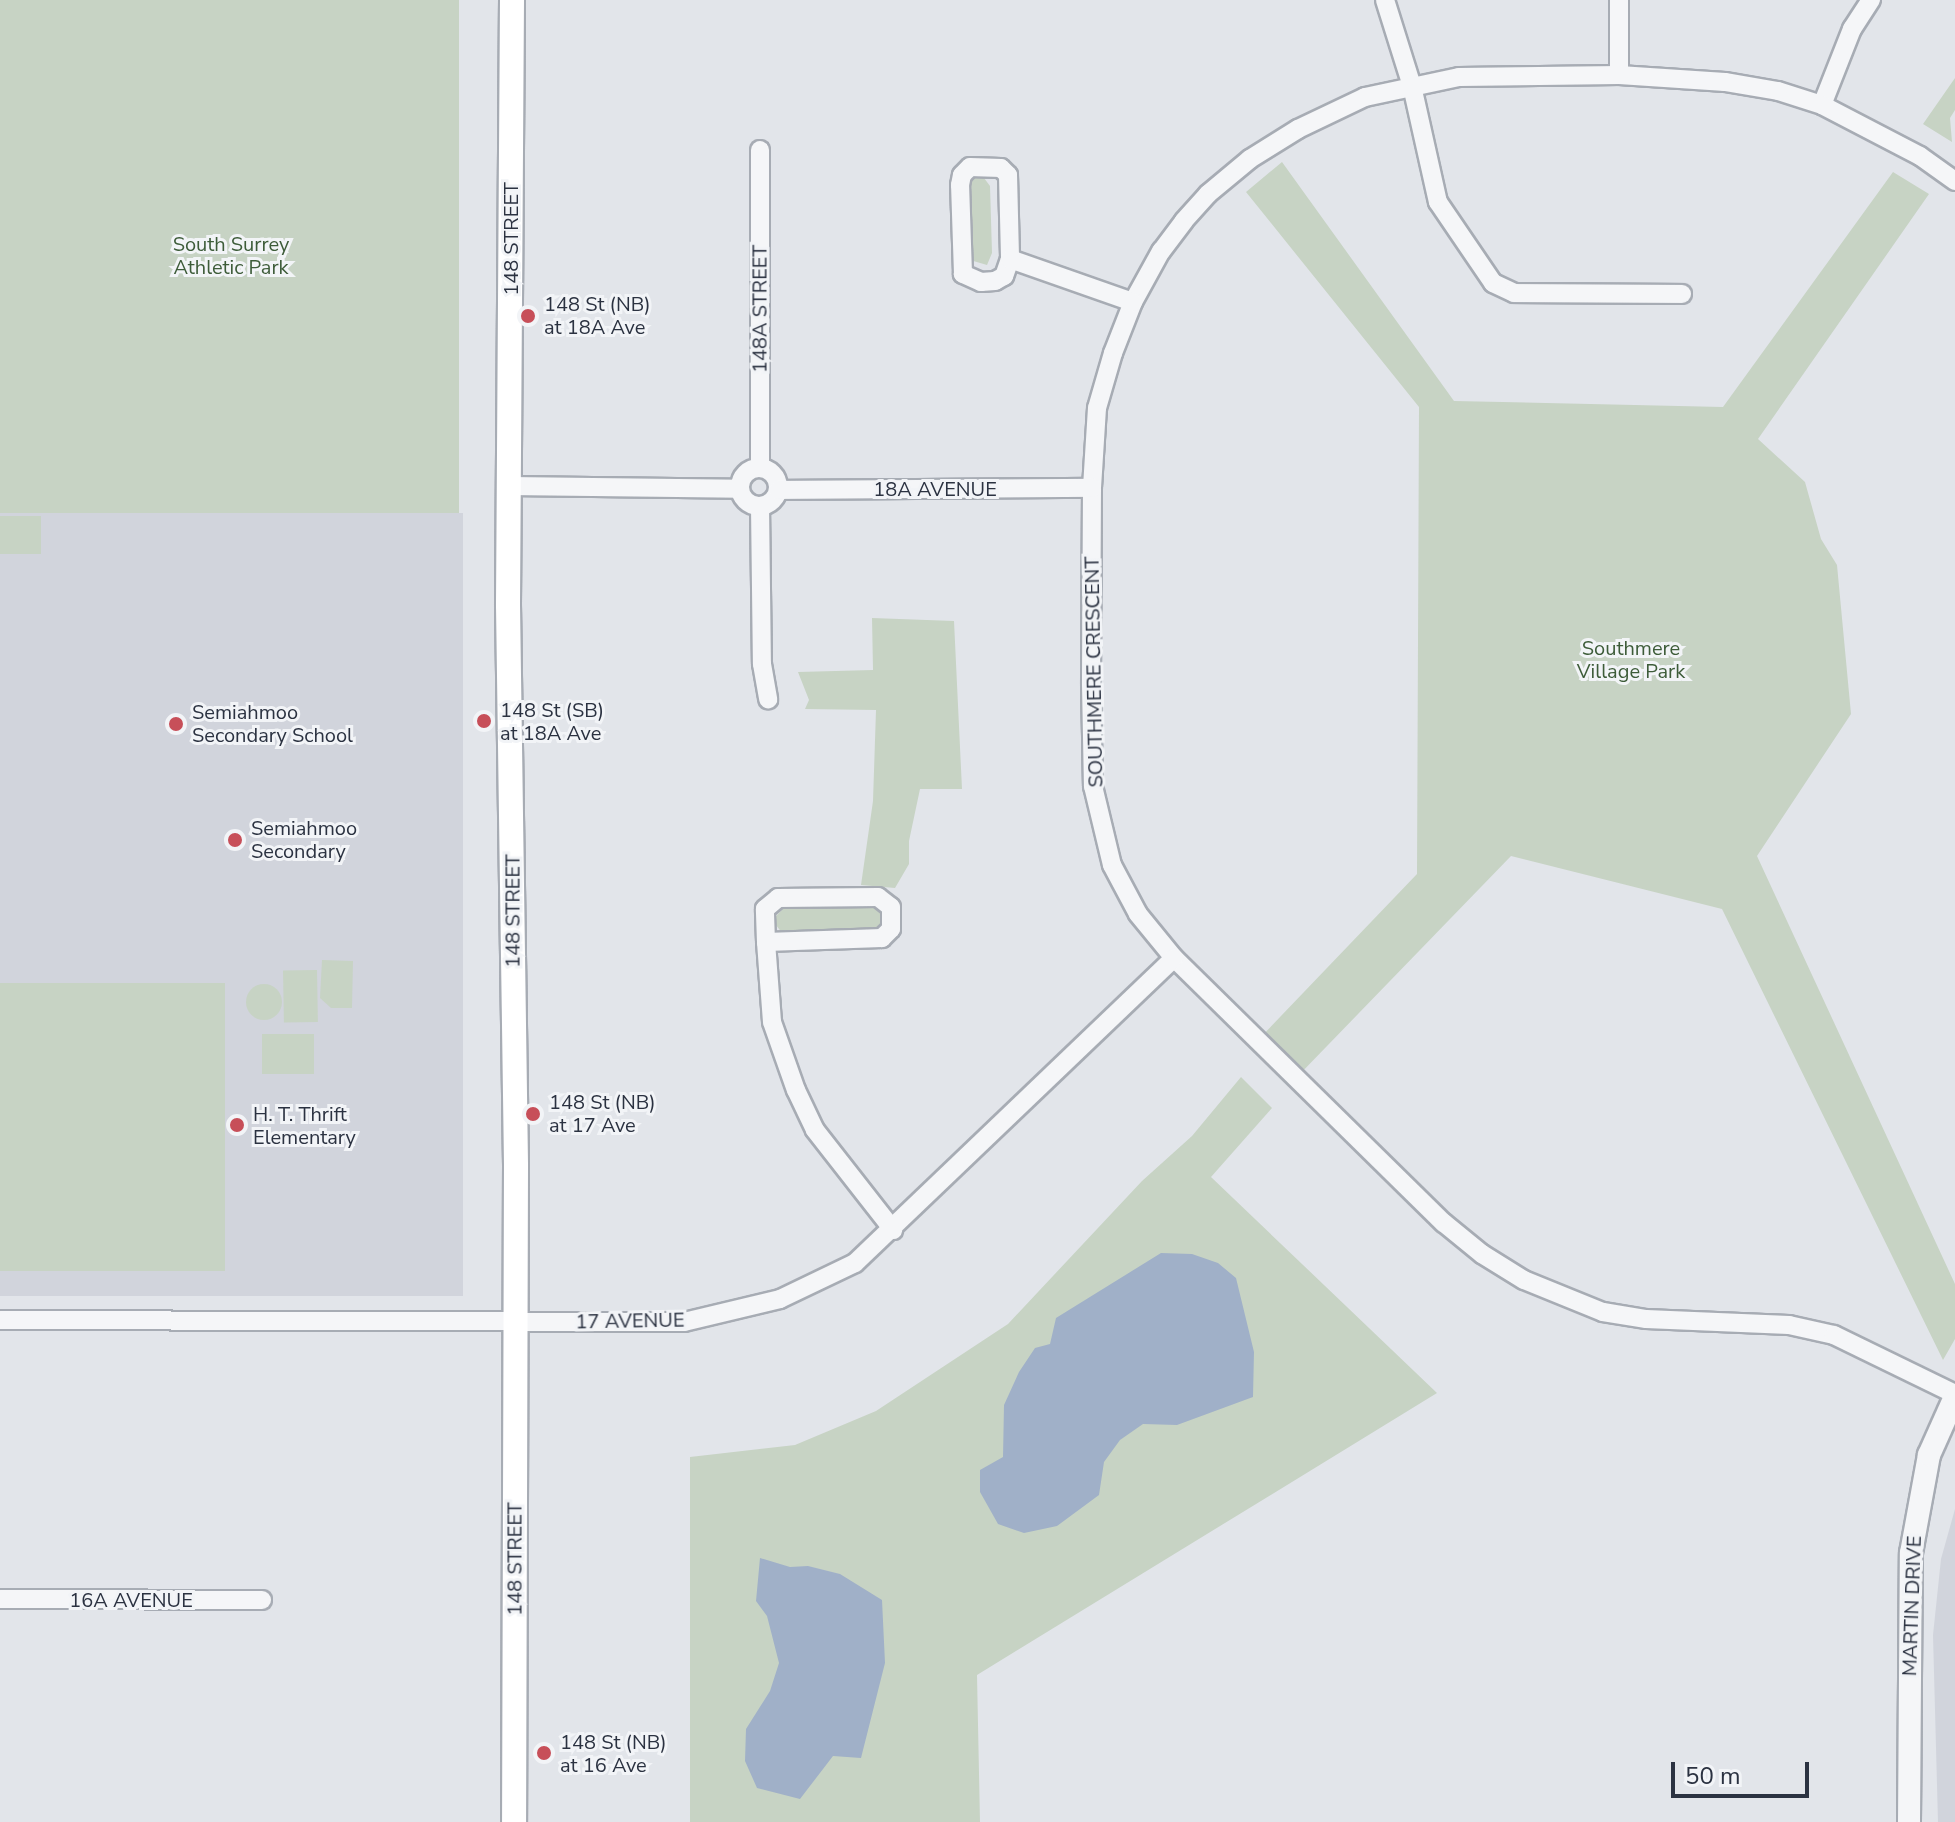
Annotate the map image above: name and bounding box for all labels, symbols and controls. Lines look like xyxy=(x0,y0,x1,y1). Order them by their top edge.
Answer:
street label: 148 STREET xyxy=(499,182,523,296)
park label: South Surrey Athletic Park xyxy=(173,233,289,280)
street label: 148A STREET xyxy=(748,245,772,373)
place label: 148 St (NB) at 18A Ave xyxy=(544,292,651,339)
marker: 148 St (NB) at 18A Ave xyxy=(519,307,537,325)
street label: 18A AVENUE xyxy=(873,477,997,501)
street label: SOUTHMERE CRESCENT xyxy=(1080,556,1108,788)
park label: Southmere Village Park xyxy=(1577,636,1685,683)
place label: 148 St (SB) at 18A Ave xyxy=(500,698,604,745)
place label: Semiahmoo Secondary School xyxy=(192,700,353,747)
marker: 148 St (SB) at 18A Ave xyxy=(475,712,493,730)
marker: Semiahmoo Secondary School xyxy=(167,715,185,733)
place label: Semiahmoo Secondary xyxy=(251,816,357,863)
marker: Semiahmoo Secondary xyxy=(226,831,244,849)
street label: 148 STREET xyxy=(501,854,525,968)
place label: 148 St (NB) at 17 Ave xyxy=(549,1090,656,1137)
place label: H. T. Thrift Elementary xyxy=(253,1102,356,1149)
marker: 148 St (NB) at 17 Ave xyxy=(524,1105,542,1123)
marker: H. T. Thrift Elementary xyxy=(228,1116,246,1134)
street label: 17 AVENUE xyxy=(575,1308,685,1334)
street label: 148 STREET xyxy=(503,1502,527,1616)
street label: MARTIN DRIVE xyxy=(1898,1535,1926,1677)
street label: 16A AVENUE xyxy=(69,1588,193,1612)
place label: 148 St (NB) at 16 Ave xyxy=(560,1730,667,1777)
marker: 148 St (NB) at 16 Ave xyxy=(535,1744,553,1762)
scale bar xyxy=(1675,1746,1813,1796)
text: 50 m xyxy=(1685,1760,1741,1792)

